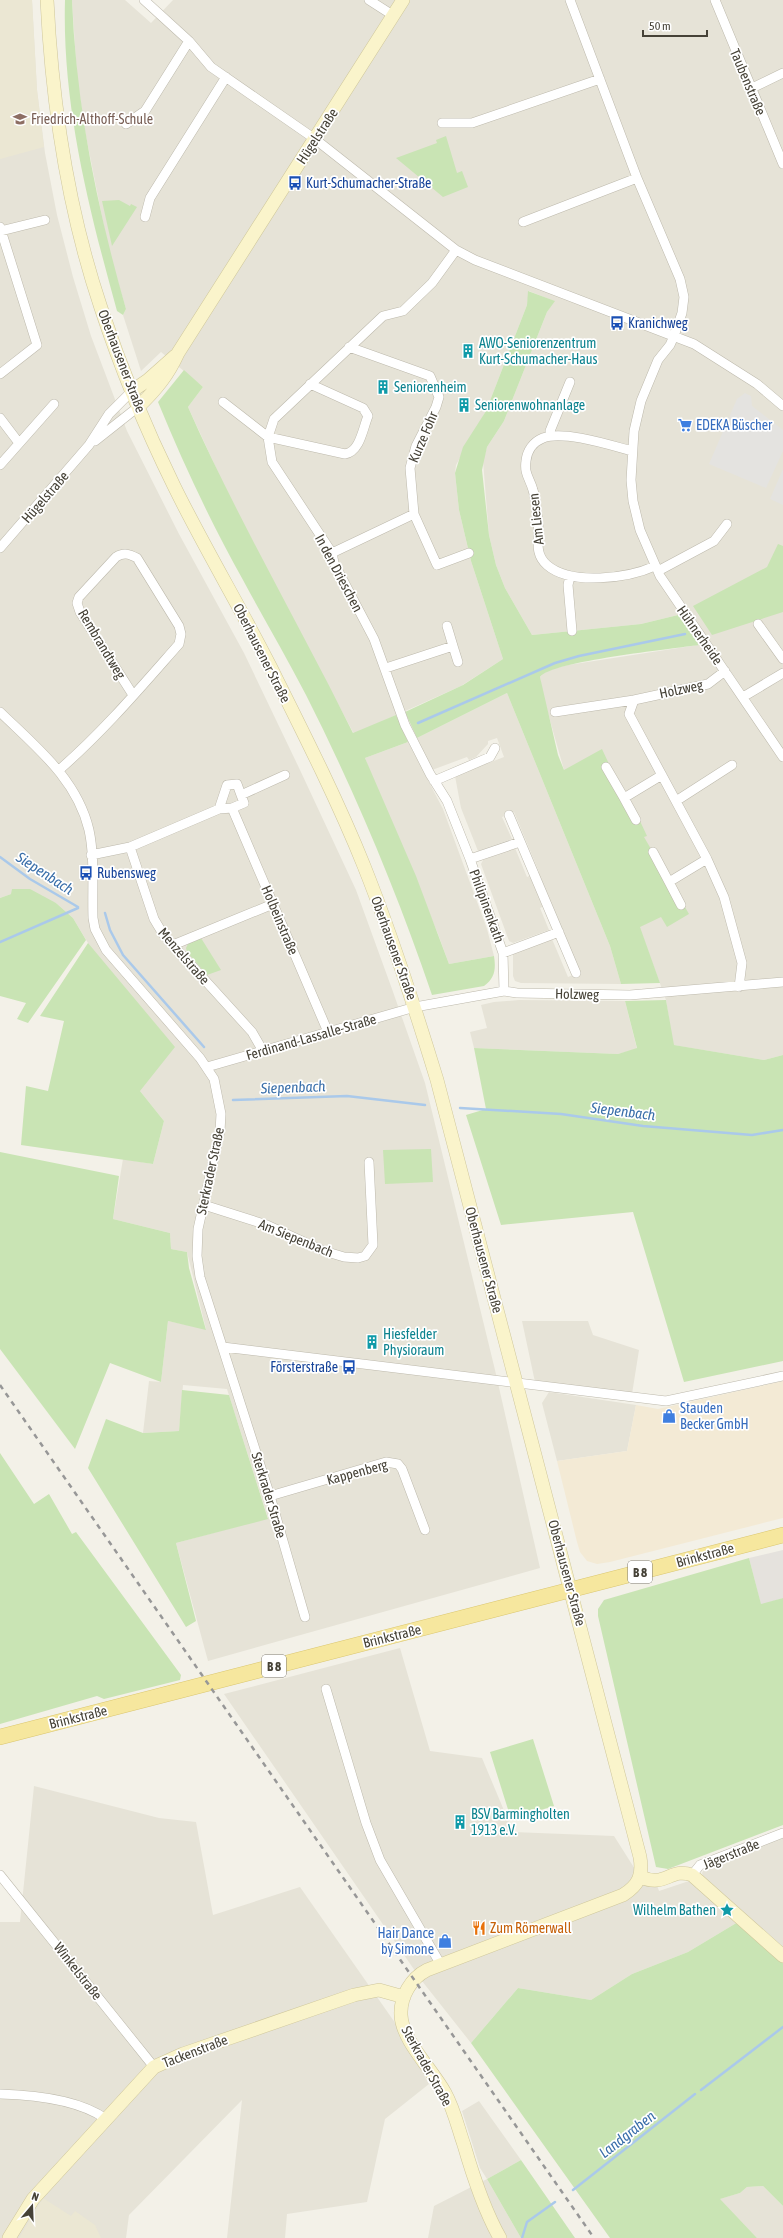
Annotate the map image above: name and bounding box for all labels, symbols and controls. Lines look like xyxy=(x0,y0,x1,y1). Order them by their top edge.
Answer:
scale bar xyxy=(643,12,707,38)
text: 50 m xyxy=(649,19,671,33)
street label: Taubenstraße xyxy=(727,46,769,118)
street label: Hügelstraße xyxy=(293,105,341,167)
school or university icon: Friedrich-Althoff-Schule xyxy=(12,111,28,127)
place label: Friedrich-Althoff-Schule xyxy=(31,111,153,127)
bus stop icon: Kurt-Schumacher-Straße xyxy=(287,175,303,191)
place label: Kurt-Schumacher-Straße xyxy=(306,175,431,191)
street label: Oberhausener Straße xyxy=(95,307,149,415)
bus stop icon: Kranichweg xyxy=(609,315,625,331)
place label: Kranichweg xyxy=(628,315,688,331)
place label: AWO-Seniorenzentrum Kurt-Schumacher-Haus xyxy=(479,335,598,367)
building icon: AWO-Seniorenzentrum Kurt-Schumacher-Haus xyxy=(460,343,476,359)
building icon: Seniorenheim xyxy=(375,379,391,395)
place label: Seniorenheim xyxy=(394,379,467,395)
building icon: Seniorenwohnanlage xyxy=(456,397,472,413)
place label: Seniorenwohnanlage xyxy=(475,397,585,413)
street label: Kurze Fohr xyxy=(405,408,441,465)
supermarket icon: EDEKA Büscher xyxy=(677,417,693,433)
place label: EDEKA Büscher xyxy=(696,417,773,433)
street label: Hügelstraße xyxy=(18,468,72,526)
street label: Am Liesen xyxy=(525,492,547,546)
street label: In den Drieschen xyxy=(312,531,366,615)
street label: Oberhausener Straße xyxy=(230,601,294,705)
street label: Hühnerheide xyxy=(674,602,726,668)
street label: Rembrandtweg xyxy=(75,606,129,682)
street label: Holzweg xyxy=(658,677,704,701)
water label: Siepenbach xyxy=(12,848,77,898)
bus stop icon: Rubensweg xyxy=(78,865,94,881)
place label: Rubensweg xyxy=(97,865,156,881)
street label: Philipinenkath xyxy=(466,867,508,945)
street label: Holbeinstraße xyxy=(258,883,302,957)
street label: Oberhausener Straße xyxy=(368,894,420,1002)
street label: Menzelstraße xyxy=(155,924,213,988)
street label: Holzweg xyxy=(555,986,599,1002)
street label: Ferdinand-Lassalle-Straße xyxy=(244,1011,378,1063)
water label: Siepenbach xyxy=(259,1077,326,1097)
water label: Siepenbach xyxy=(589,1099,656,1123)
street label: Sterkrader Straße xyxy=(193,1126,227,1216)
street label: Oberhausener Straße xyxy=(462,1205,506,1315)
street label: Am Siepenbach xyxy=(256,1216,336,1260)
place label: Hiesfelder Physioraum xyxy=(383,1326,444,1358)
building icon: Hiesfelder Physioraum xyxy=(364,1334,380,1350)
place label: Försterstraße xyxy=(270,1359,338,1375)
bus stop icon: Försterstraße xyxy=(341,1359,357,1375)
place label: Stauden Becker GmbH xyxy=(680,1400,749,1432)
shop icon: Stauden Becker GmbH xyxy=(661,1408,677,1424)
street label: Sterkrader Straße xyxy=(248,1450,290,1540)
street label: Kappenberg xyxy=(325,1456,389,1488)
street label: Oberhausener Straße xyxy=(545,1518,589,1628)
street label: Brinkstraße xyxy=(674,1540,736,1570)
road number: B 8 xyxy=(628,1561,652,1583)
street label: Brinkstraße xyxy=(361,1621,423,1651)
road number: B 8 xyxy=(262,1655,286,1677)
street label: Brinkstraße xyxy=(47,1702,109,1732)
place label: BSV Barmingholten 1913 e.V. xyxy=(471,1806,570,1838)
building icon: BSV Barmingholten 1913 e.V. xyxy=(452,1814,468,1830)
street label: Jägerstraße xyxy=(700,1835,762,1873)
place label: Wilhelm Bathen xyxy=(633,1902,716,1918)
place icon: Wilhelm Bathen xyxy=(719,1902,735,1918)
restaurant icon: Zum Römerwall xyxy=(471,1920,487,1936)
place label: Zum Römerwall xyxy=(490,1920,572,1936)
place label: Hair Dance by Simone xyxy=(377,1925,434,1957)
shop icon: Hair Dance by Simone xyxy=(437,1933,453,1949)
street label: Winkelstraße xyxy=(51,1939,105,2003)
street label: Sterkrader Straße xyxy=(398,2023,456,2109)
street label: Tackenstraße xyxy=(160,2031,230,2071)
water label: Landgraben xyxy=(596,2107,658,2161)
north arrow xyxy=(12,2186,52,2226)
text: N xyxy=(30,2190,40,2203)

